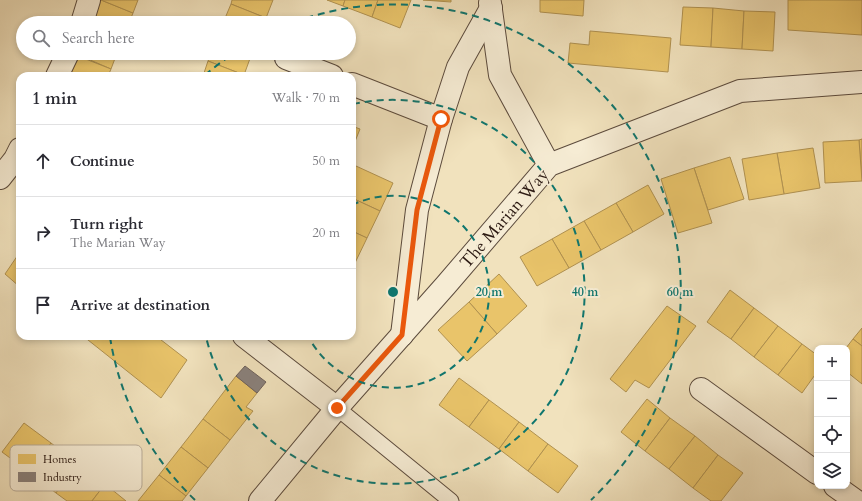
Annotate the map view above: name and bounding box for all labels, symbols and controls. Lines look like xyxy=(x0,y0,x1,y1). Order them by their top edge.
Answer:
search box xyxy=(16,16,356,60)
icon: search xyxy=(30,27,52,49)
text: Search here xyxy=(62,28,135,48)
text: 1 min xyxy=(32,87,77,110)
text: Walk · 70 m xyxy=(272,89,340,107)
route start xyxy=(432,110,450,128)
icon: ahead xyxy=(32,150,54,172)
text: Continue xyxy=(70,151,135,171)
text: 50 m xyxy=(312,152,340,170)
street label: The Marian Way xyxy=(455,164,554,273)
text: Turn right xyxy=(70,214,143,234)
icon: right xyxy=(32,222,54,244)
text: 20 m xyxy=(312,224,340,242)
text: The Marian Way xyxy=(70,234,166,252)
text: 20 m xyxy=(476,284,503,300)
text: 40 m xyxy=(572,284,599,300)
text: 60 m xyxy=(667,284,694,300)
centre of rings xyxy=(386,285,400,299)
icon: arrive xyxy=(32,294,54,316)
text: Arrive at destination xyxy=(70,295,210,315)
map controls xyxy=(814,345,850,489)
button: + xyxy=(814,345,850,381)
button: − xyxy=(814,381,850,417)
route end xyxy=(328,399,346,417)
button: locate xyxy=(814,417,850,453)
legend xyxy=(10,445,142,491)
text: Homes xyxy=(43,452,76,467)
button: layers xyxy=(814,453,850,489)
text: Industry xyxy=(43,470,82,485)

